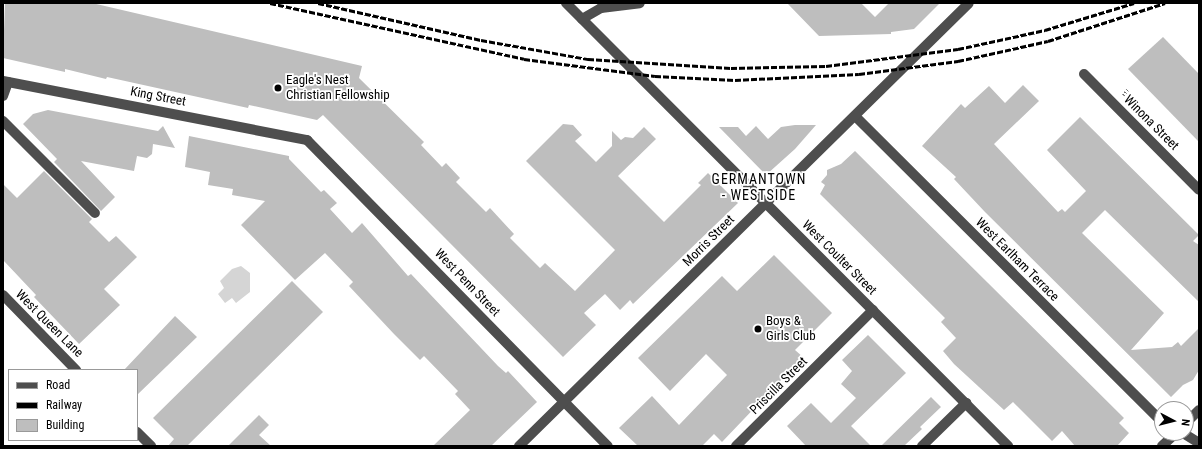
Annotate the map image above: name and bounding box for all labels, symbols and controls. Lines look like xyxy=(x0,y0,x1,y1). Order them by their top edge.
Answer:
place label: Eagle's Nest Christian Fellowship xyxy=(286,73,390,104)
marker: Eagle's Nest Christian Fellowship xyxy=(273,83,283,93)
street label: King Street xyxy=(129,84,187,110)
street label: Winona Street xyxy=(1120,92,1182,154)
district label: GERMANTOWN - WESTSIDE xyxy=(712,171,806,204)
street label: Morris Street xyxy=(680,212,738,270)
street label: West Earlham Terrace xyxy=(972,215,1062,305)
street label: West Coulter Street xyxy=(798,217,880,299)
street label: West Penn Street xyxy=(431,246,503,320)
street label: West Queen Lane xyxy=(12,287,86,361)
place label: Boys & Girls Club xyxy=(766,314,816,345)
marker: Boys & Girls Club xyxy=(753,324,763,334)
street label: Priscilla Street xyxy=(747,354,811,418)
legend xyxy=(8,369,138,441)
text: Road xyxy=(46,378,70,392)
text: Railway xyxy=(46,398,82,412)
north arrow xyxy=(1154,401,1194,441)
text: Building xyxy=(46,418,84,432)
text: N xyxy=(1179,418,1192,427)

